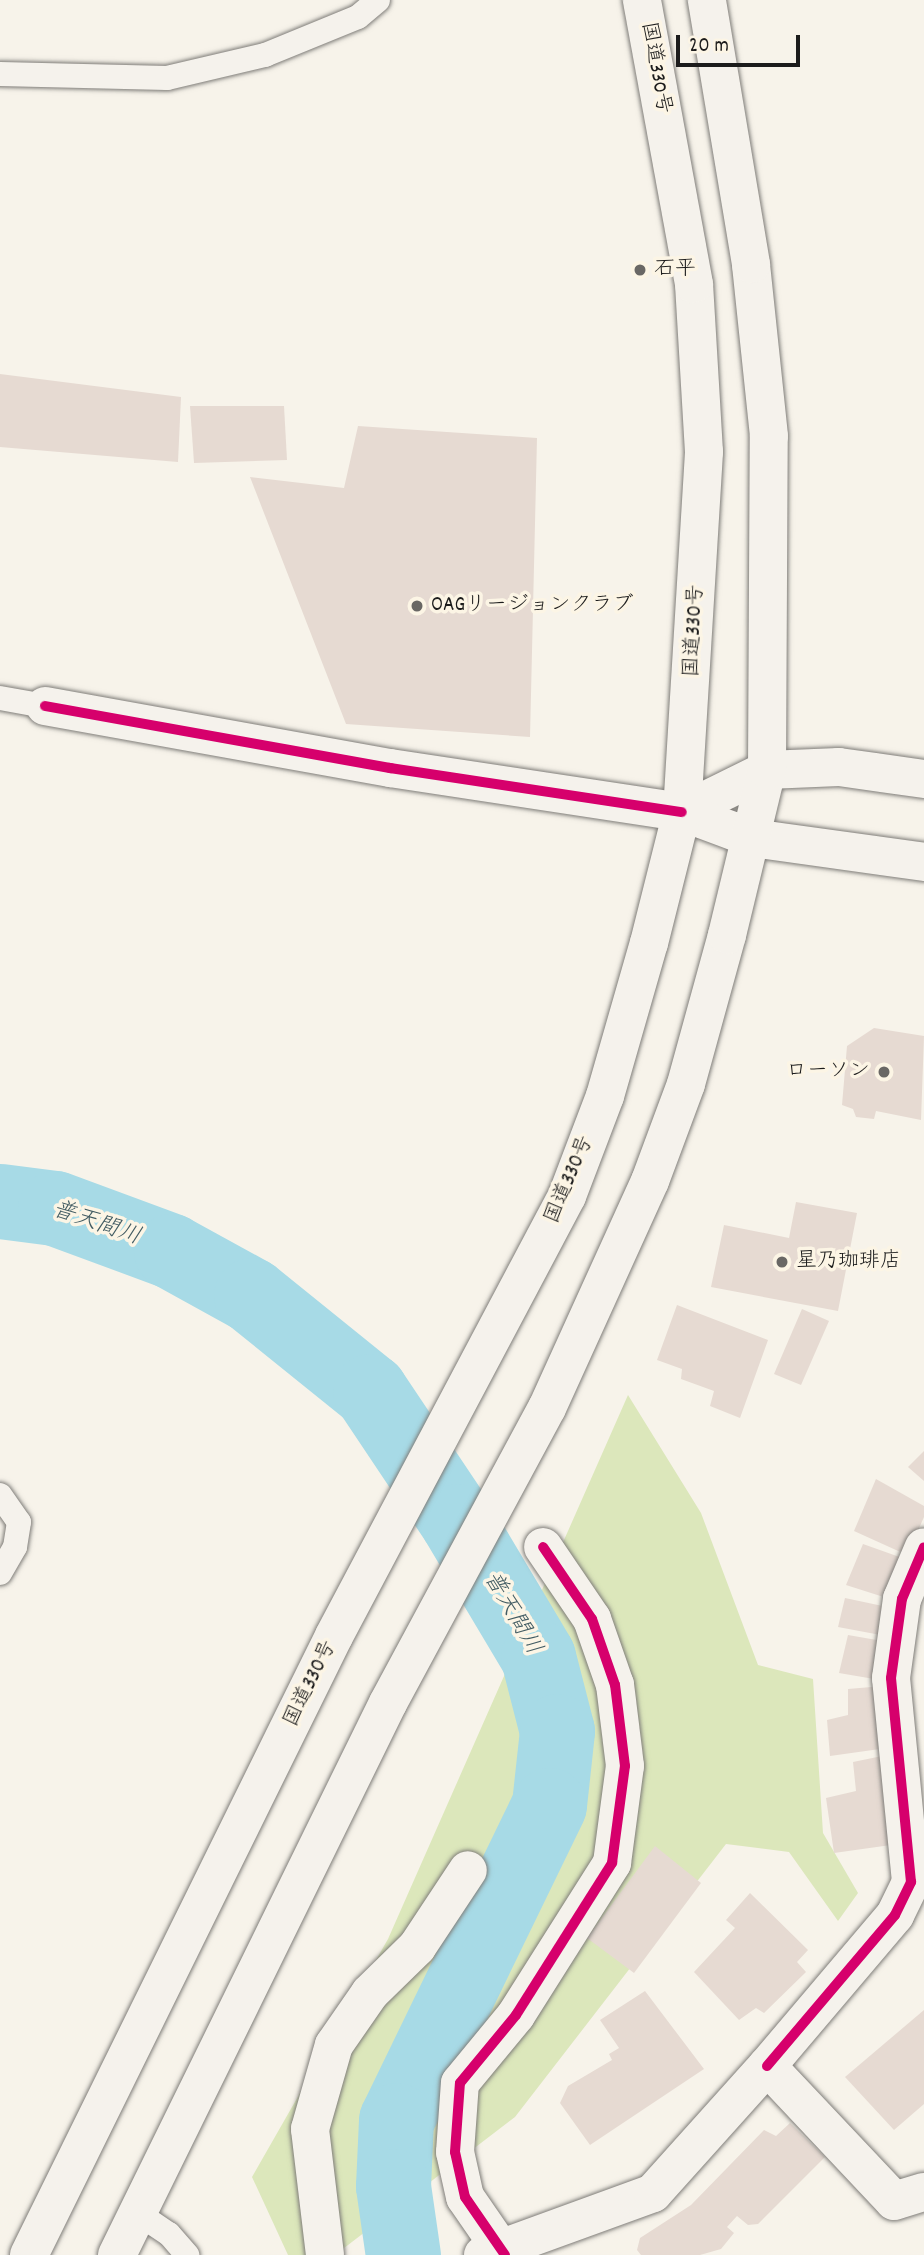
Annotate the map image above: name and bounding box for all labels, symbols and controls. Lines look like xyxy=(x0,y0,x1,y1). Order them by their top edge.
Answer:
street label: 国道330号 xyxy=(635,20,675,116)
scale bar xyxy=(679,21,803,65)
text: 20 m xyxy=(689,32,729,62)
place label: 石平 xyxy=(654,257,696,283)
marker: 石平 xyxy=(632,262,648,278)
street label: 国道330号 xyxy=(680,584,710,678)
place label: OAGリージョンクラブ xyxy=(431,593,633,619)
marker: OAGリージョンクラブ xyxy=(409,598,425,614)
place label: ローソン xyxy=(786,1059,870,1085)
marker: ローソン xyxy=(876,1064,892,1080)
street label: 国道330号 xyxy=(540,1132,600,1228)
water label: 普天間川 xyxy=(48,1197,144,1253)
place label: 星乃珈琲店 xyxy=(796,1249,901,1275)
marker: 星乃珈琲店 xyxy=(774,1254,790,1270)
water label: 普天間川 xyxy=(476,1567,546,1661)
street label: 国道330号 xyxy=(279,1637,343,1731)

